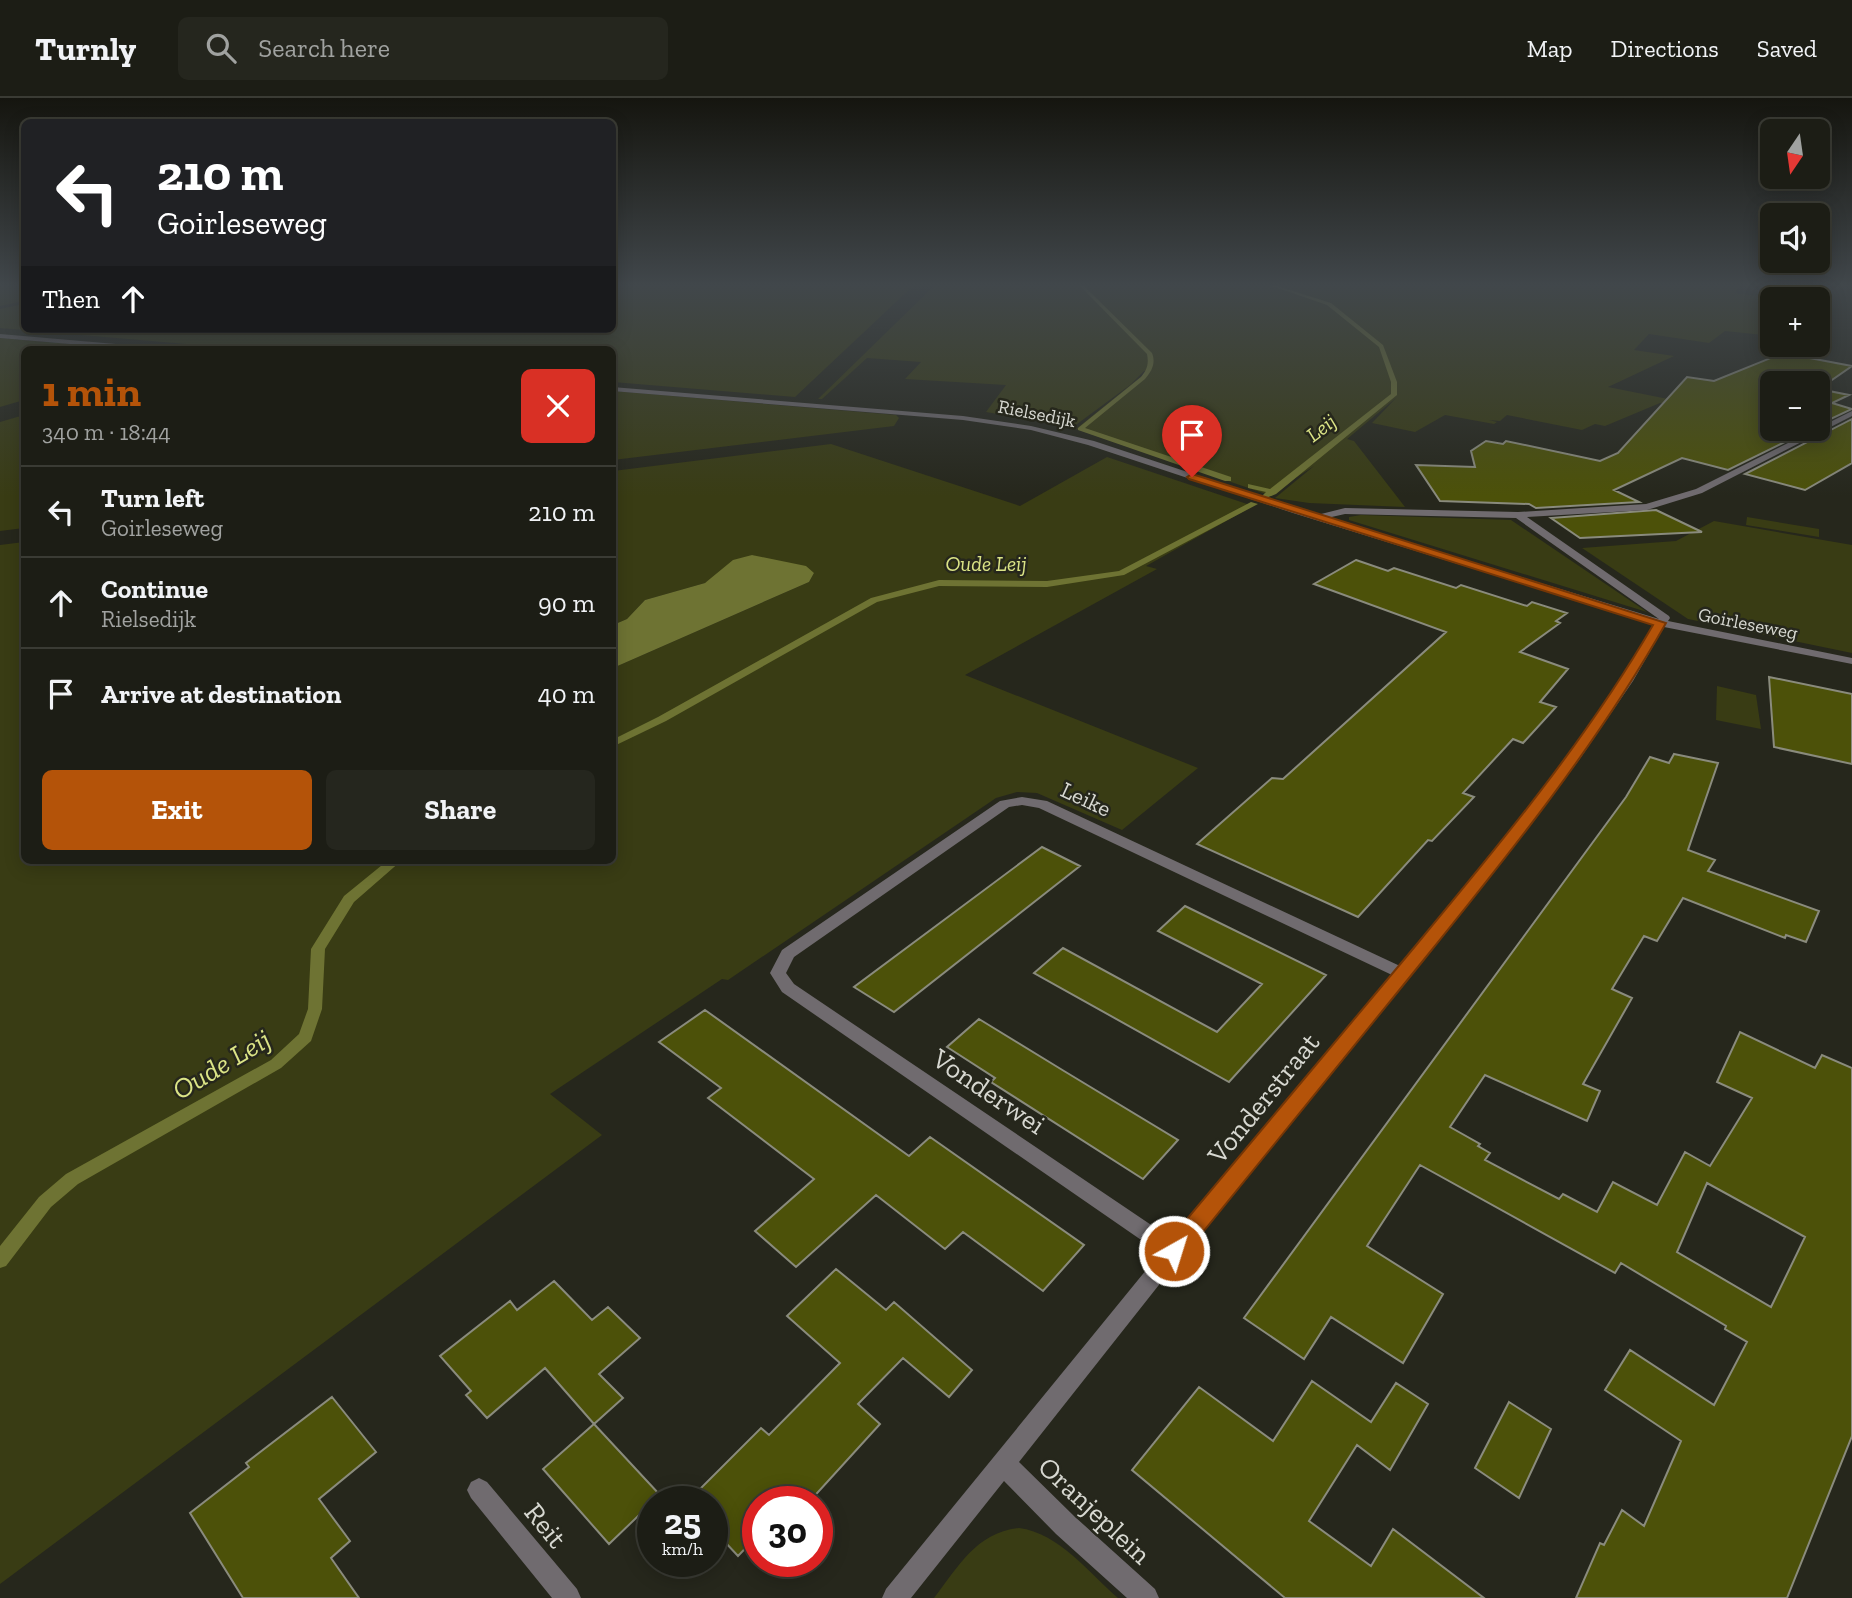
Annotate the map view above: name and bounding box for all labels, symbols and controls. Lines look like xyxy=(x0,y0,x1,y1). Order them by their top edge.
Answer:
search box xyxy=(178,17,668,80)
text: Turnly xyxy=(35,29,136,68)
icon: search xyxy=(202,29,240,67)
text: Search here xyxy=(258,32,390,64)
text: Map xyxy=(1527,34,1573,63)
text: Directions xyxy=(1611,34,1719,63)
text: Saved xyxy=(1757,34,1817,63)
north arrow xyxy=(1760,119,1830,189)
map controls xyxy=(1760,119,1830,441)
text: 210 m xyxy=(157,144,283,203)
icon: left xyxy=(42,147,133,238)
button: sound xyxy=(1760,203,1830,273)
text: Goirleseweg xyxy=(157,204,327,242)
icon: ahead xyxy=(114,280,152,318)
text: Then xyxy=(42,283,100,315)
button: + xyxy=(1760,287,1830,357)
text: 1 min xyxy=(42,366,141,417)
button: close xyxy=(521,369,595,443)
button: − xyxy=(1760,371,1830,441)
street label: Rielsedijk xyxy=(996,395,1078,432)
pin xyxy=(1162,405,1222,477)
water label: Leij xyxy=(1301,408,1341,447)
icon: arrive xyxy=(1173,416,1211,454)
text: 340 m · 18:44 xyxy=(42,418,171,446)
text: Turn left xyxy=(101,482,204,514)
icon: left xyxy=(42,493,80,531)
text: 210 m xyxy=(528,496,595,528)
text: Goirleseweg xyxy=(101,514,223,542)
water label: Oude Leij xyxy=(945,551,1027,576)
text: Continue xyxy=(101,573,208,605)
icon: ahead xyxy=(42,584,80,622)
text: 90 m xyxy=(538,587,595,619)
street label: Goirleseweg xyxy=(1696,603,1800,645)
text: Rielsedijk xyxy=(101,605,196,633)
icon: arrive xyxy=(42,675,80,713)
text: Arrive at destination xyxy=(101,678,341,710)
text: 40 m xyxy=(538,678,595,710)
button: Exit xyxy=(42,770,312,850)
button: Share xyxy=(326,770,595,850)
street label: Leike xyxy=(1056,775,1116,823)
water label: Oude Leij xyxy=(166,1022,276,1106)
street label: Vonderstraat xyxy=(1200,1026,1327,1171)
street label: Vonderwei xyxy=(925,1041,1052,1141)
position arrow xyxy=(1137,1214,1211,1288)
street label: Oranjeplein xyxy=(1032,1450,1158,1571)
speed limit sign: 30 xyxy=(742,1486,833,1577)
street label: Reit xyxy=(518,1496,574,1555)
text: 25 xyxy=(664,1501,701,1543)
text: km/h xyxy=(662,1538,703,1560)

